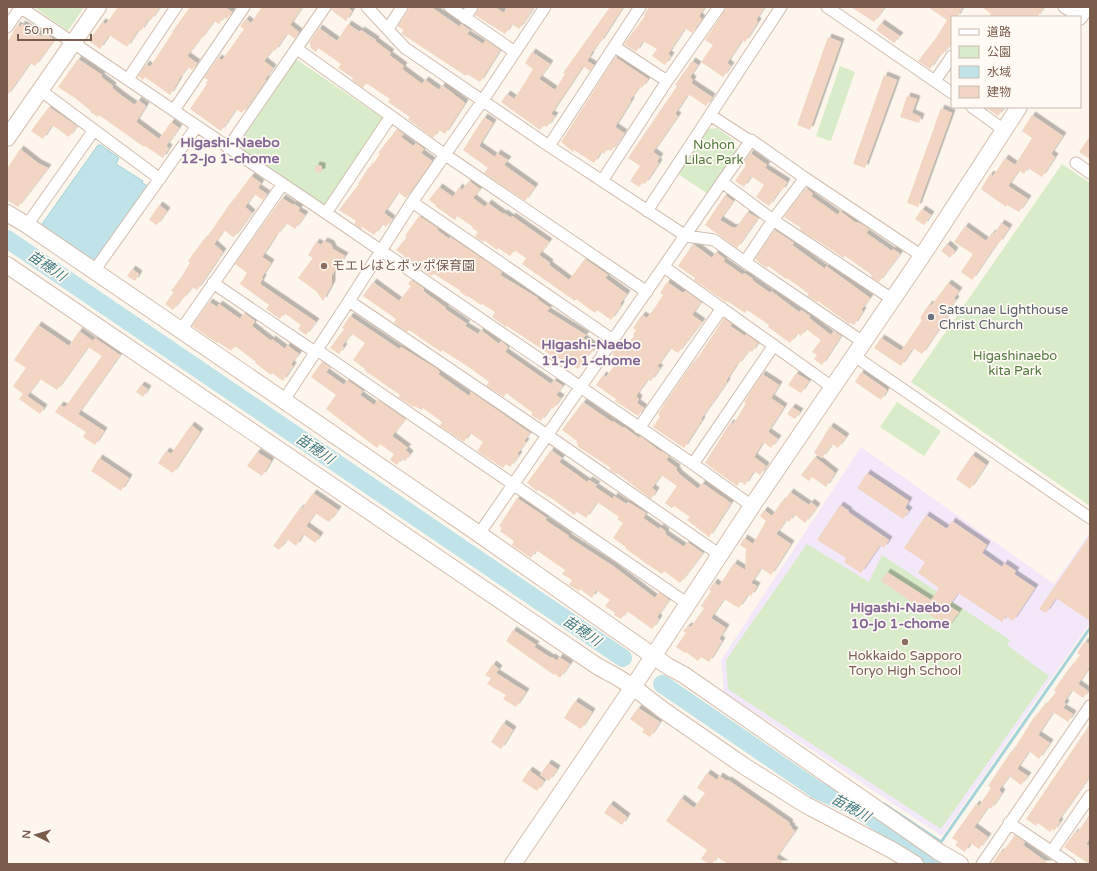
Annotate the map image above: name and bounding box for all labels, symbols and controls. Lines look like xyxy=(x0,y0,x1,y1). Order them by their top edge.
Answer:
scale bar xyxy=(18,16,91,42)
legend xyxy=(951,16,1081,108)
text: 50 m xyxy=(24,23,53,37)
text: 道路 xyxy=(987,25,1011,39)
text: 公園 xyxy=(987,45,1011,59)
text: 水域 xyxy=(987,65,1011,79)
text: 建物 xyxy=(987,85,1011,99)
district label: Higashi-Naebo 12-jo 1-chome xyxy=(180,134,280,167)
park label: Nohon Lilac Park xyxy=(684,137,744,168)
water label: 苗穂川 xyxy=(25,247,71,286)
place label: モエレはとポッポ保育園 xyxy=(332,258,475,274)
marker: モエレはとポッポ保育園 xyxy=(319,261,329,271)
place label: Satsunae Lighthouse Christ Church xyxy=(939,302,1068,333)
marker: Satsunae Lighthouse Christ Church xyxy=(926,312,936,322)
district label: Higashi-Naebo 11-jo 1-chome xyxy=(541,336,641,369)
park label: Higashinaebo kita Park xyxy=(973,348,1057,379)
water label: 苗穂川 xyxy=(293,430,339,469)
district label: Higashi-Naebo 10-jo 1-chome xyxy=(850,599,950,632)
water label: 苗穂川 xyxy=(560,612,606,651)
marker: Hokkaido Sapporo Toryo High School xyxy=(900,637,910,647)
place label: Hokkaido Sapporo Toryo High School xyxy=(848,648,962,679)
water label: 苗穂川 xyxy=(829,790,875,827)
north arrow xyxy=(16,815,56,855)
text: N xyxy=(20,829,33,839)

